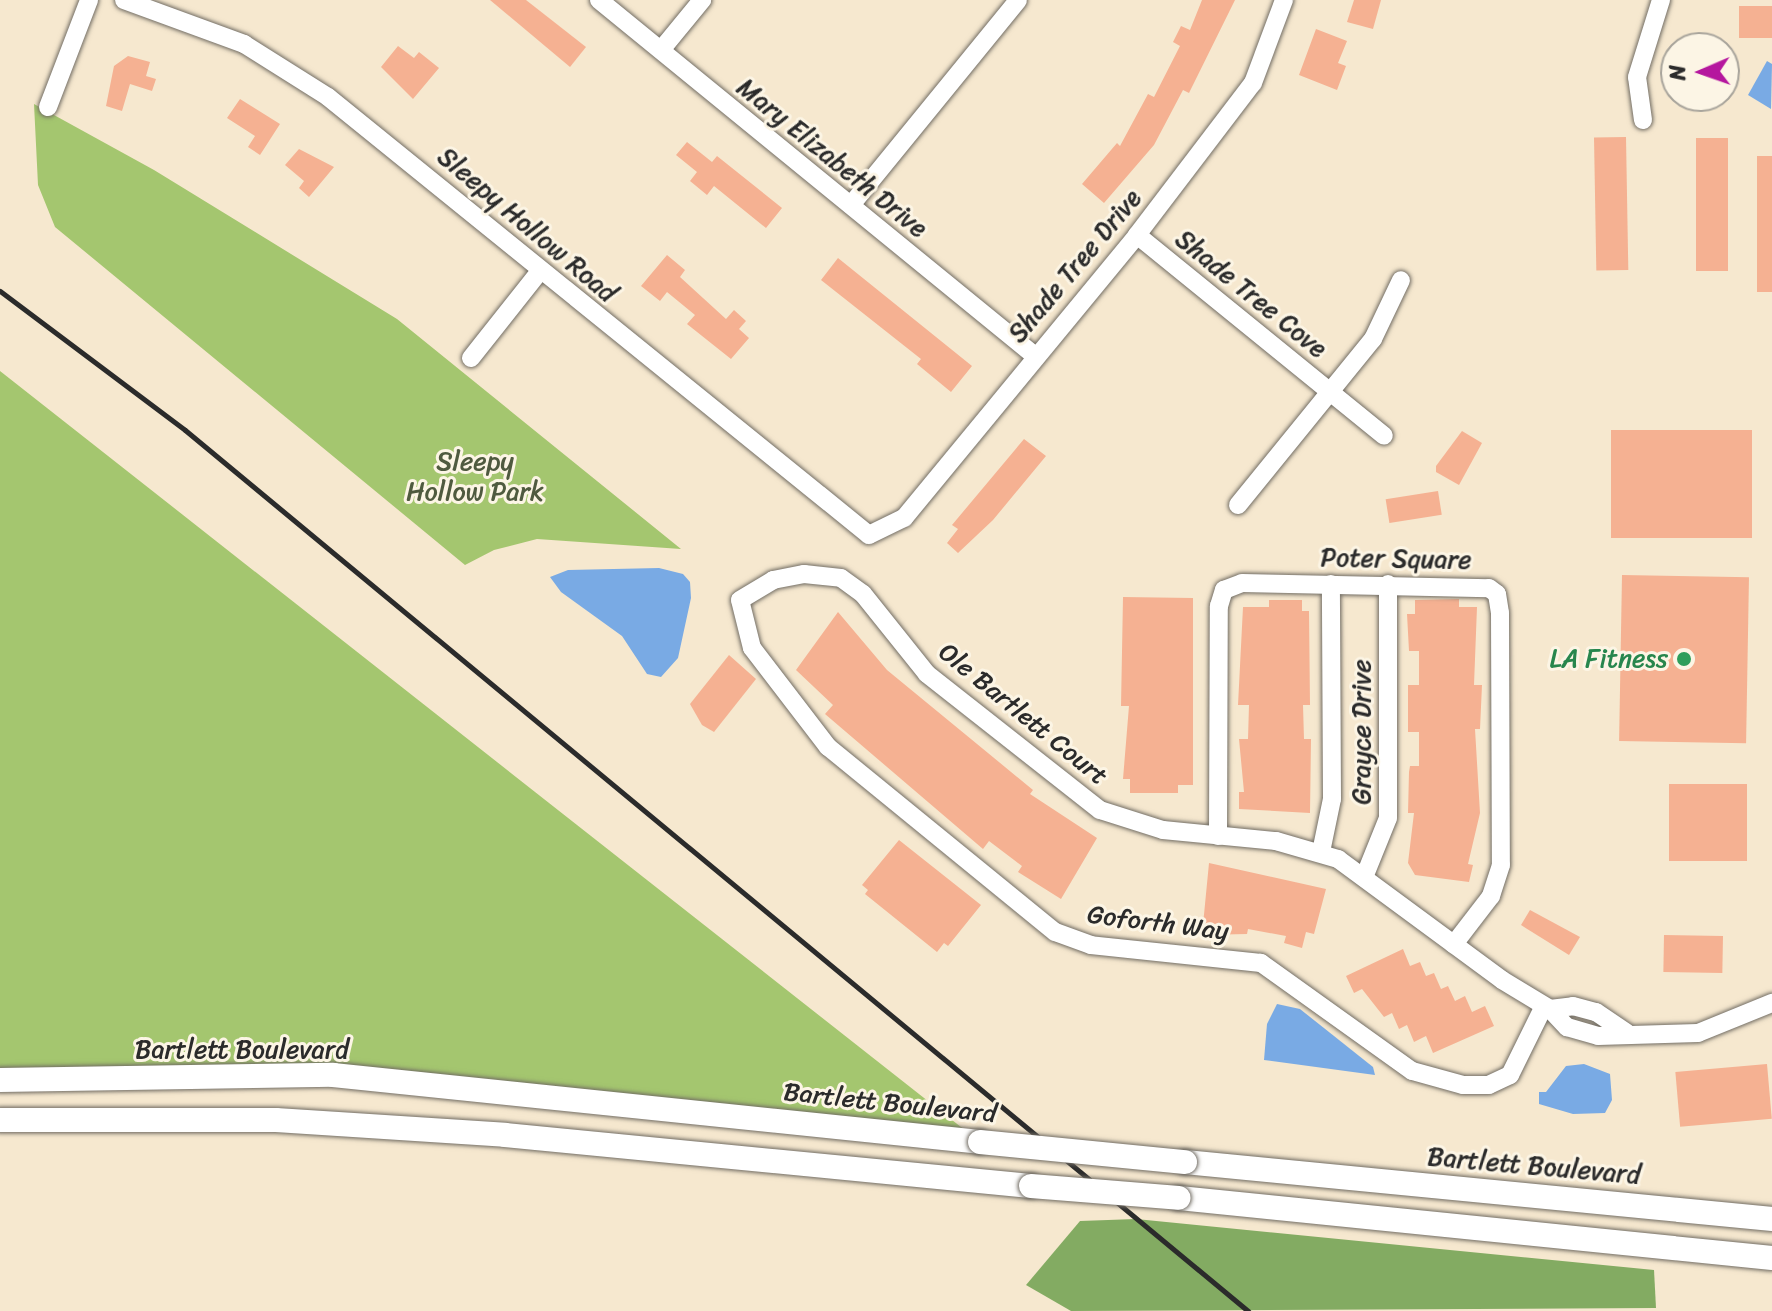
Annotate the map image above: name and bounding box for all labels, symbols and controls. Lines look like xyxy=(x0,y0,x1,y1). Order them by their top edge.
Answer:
north arrow xyxy=(1660,32,1740,112)
text: N xyxy=(1658,64,1697,81)
street label: Mary Elizabeth Drive xyxy=(730,71,934,245)
street label: Sleepy Hollow Road xyxy=(431,141,623,309)
street label: Shade Tree Drive xyxy=(1001,182,1149,350)
street label: Shade Tree Cove xyxy=(1168,223,1334,365)
park label: Sleepy Hollow Park xyxy=(406,446,544,508)
street label: Poter Square xyxy=(1321,542,1471,576)
street label: Ole Bartlett Court xyxy=(931,636,1115,792)
place label: LA Fitness xyxy=(1549,643,1668,675)
marker: LA Fitness xyxy=(1675,650,1693,668)
street label: Grayce Drive xyxy=(1346,659,1378,805)
street label: Goforth Way xyxy=(1086,899,1230,947)
street label: Bartlett Boulevard xyxy=(135,1034,349,1066)
street label: Bartlett Boulevard xyxy=(782,1076,998,1130)
street label: Bartlett Boulevard xyxy=(1426,1141,1642,1191)

